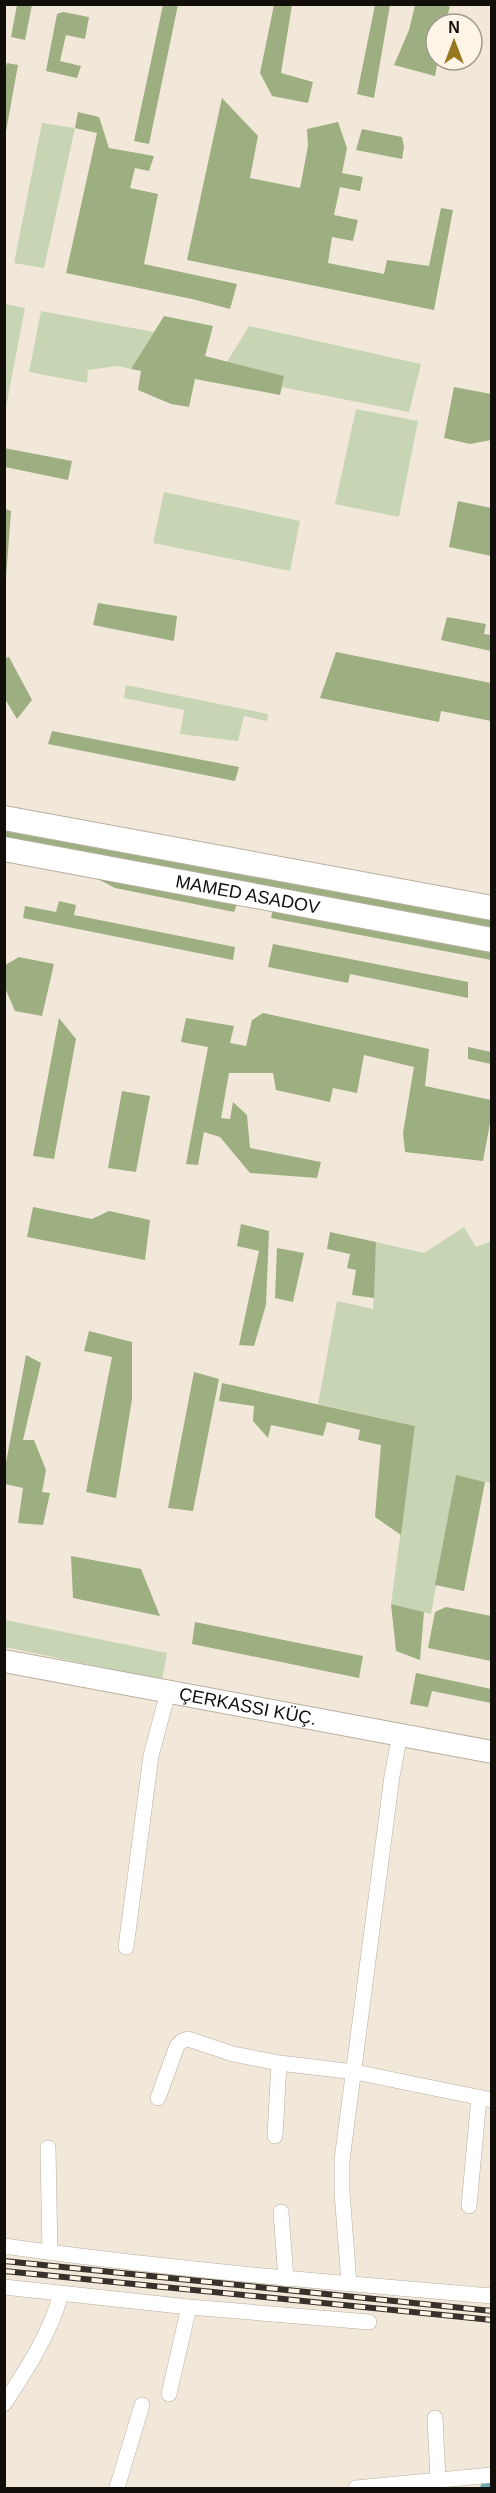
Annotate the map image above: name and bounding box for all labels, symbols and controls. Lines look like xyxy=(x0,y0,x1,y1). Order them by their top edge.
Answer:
north arrow xyxy=(424,12,484,72)
text: N xyxy=(448,19,460,36)
street label: MAMED ASADOV xyxy=(174,871,321,918)
street label: ÇERKASSI KÜÇ. xyxy=(178,1684,318,1729)

